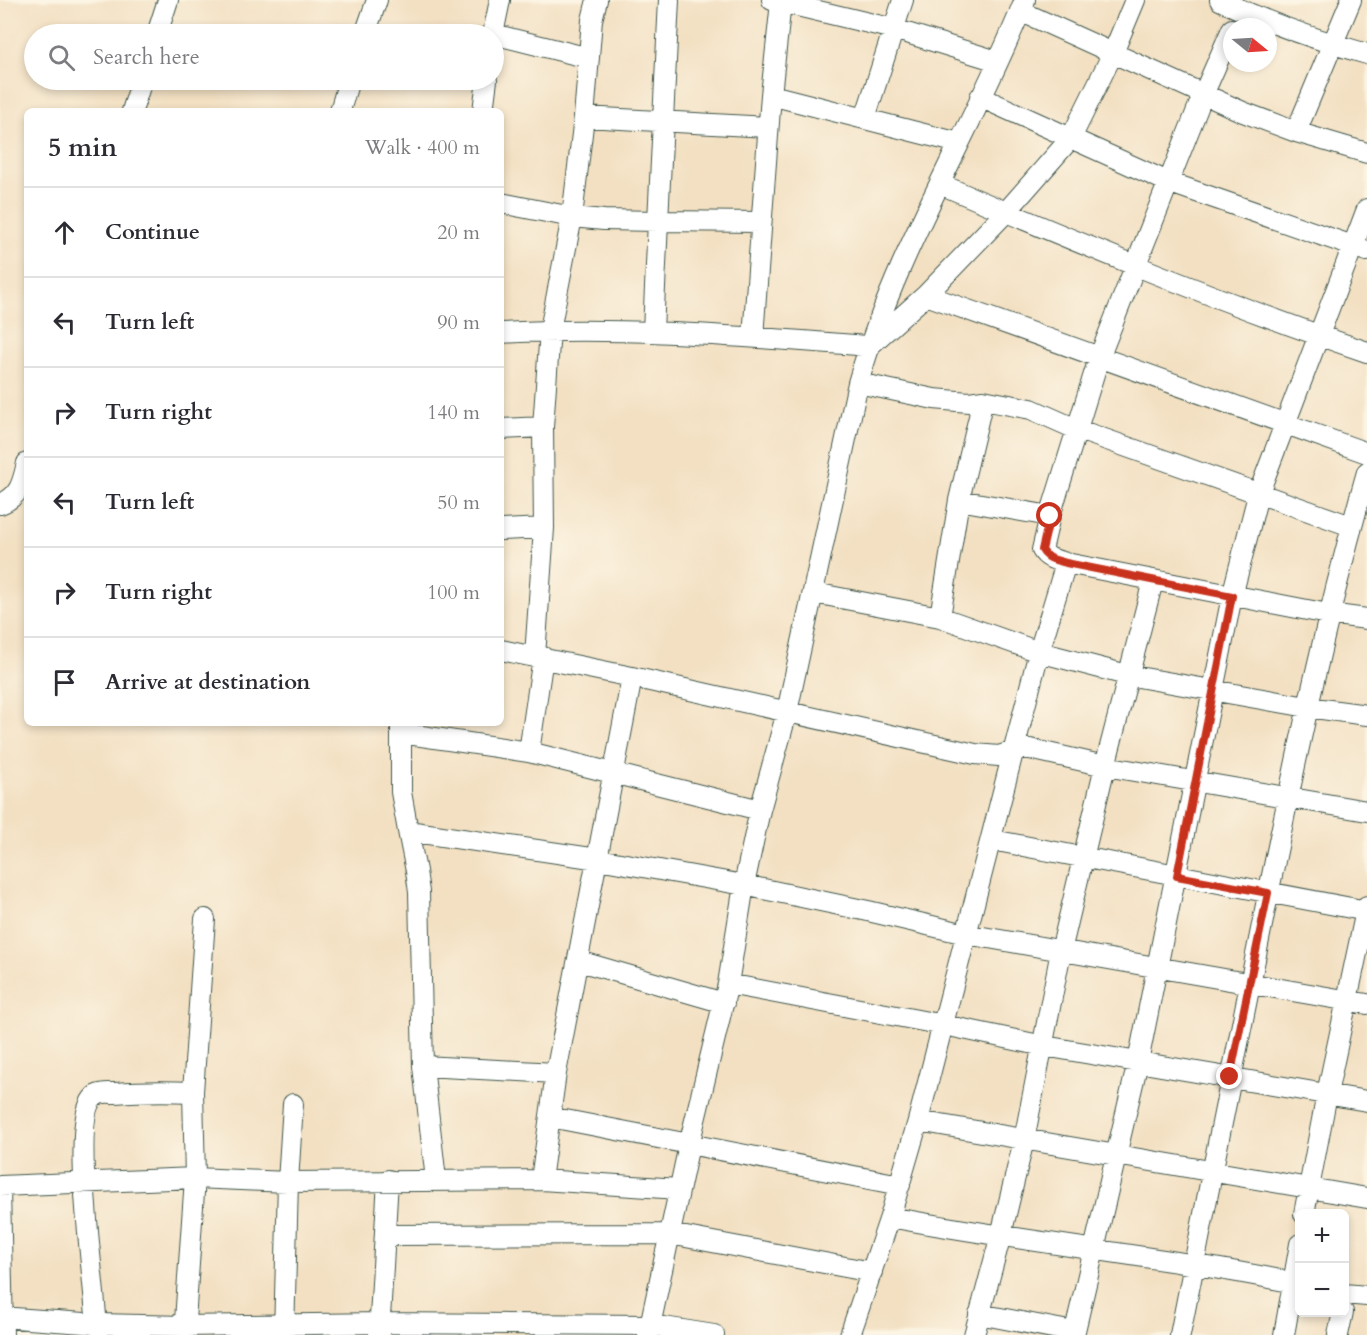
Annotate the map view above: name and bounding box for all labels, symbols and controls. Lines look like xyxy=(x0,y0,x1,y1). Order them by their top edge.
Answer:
north arrow xyxy=(1223,18,1277,72)
search box xyxy=(24,24,504,90)
icon: search xyxy=(45,41,78,74)
text: Search here xyxy=(93,42,200,72)
text: 5 min xyxy=(48,130,117,165)
text: Walk · 400 m xyxy=(365,134,480,161)
icon: ahead xyxy=(48,216,81,249)
text: Continue xyxy=(105,217,200,247)
text: 20 m xyxy=(437,219,480,246)
icon: left xyxy=(48,306,81,339)
text: Turn left xyxy=(105,307,194,337)
text: 90 m xyxy=(437,309,480,336)
icon: right xyxy=(48,396,81,429)
text: Turn right xyxy=(105,397,212,427)
text: 140 m xyxy=(427,399,480,426)
icon: left xyxy=(48,486,81,519)
text: Turn left xyxy=(105,487,194,517)
text: 50 m xyxy=(437,489,480,516)
route start xyxy=(1036,502,1062,528)
icon: right xyxy=(48,576,81,609)
text: Turn right xyxy=(105,577,212,607)
text: 100 m xyxy=(427,579,480,606)
icon: arrive xyxy=(48,666,81,699)
text: Arrive at destination xyxy=(105,667,310,697)
route end xyxy=(1216,1063,1242,1089)
map controls xyxy=(1295,1209,1349,1317)
button: + xyxy=(1295,1209,1349,1263)
button: − xyxy=(1295,1263,1349,1317)

